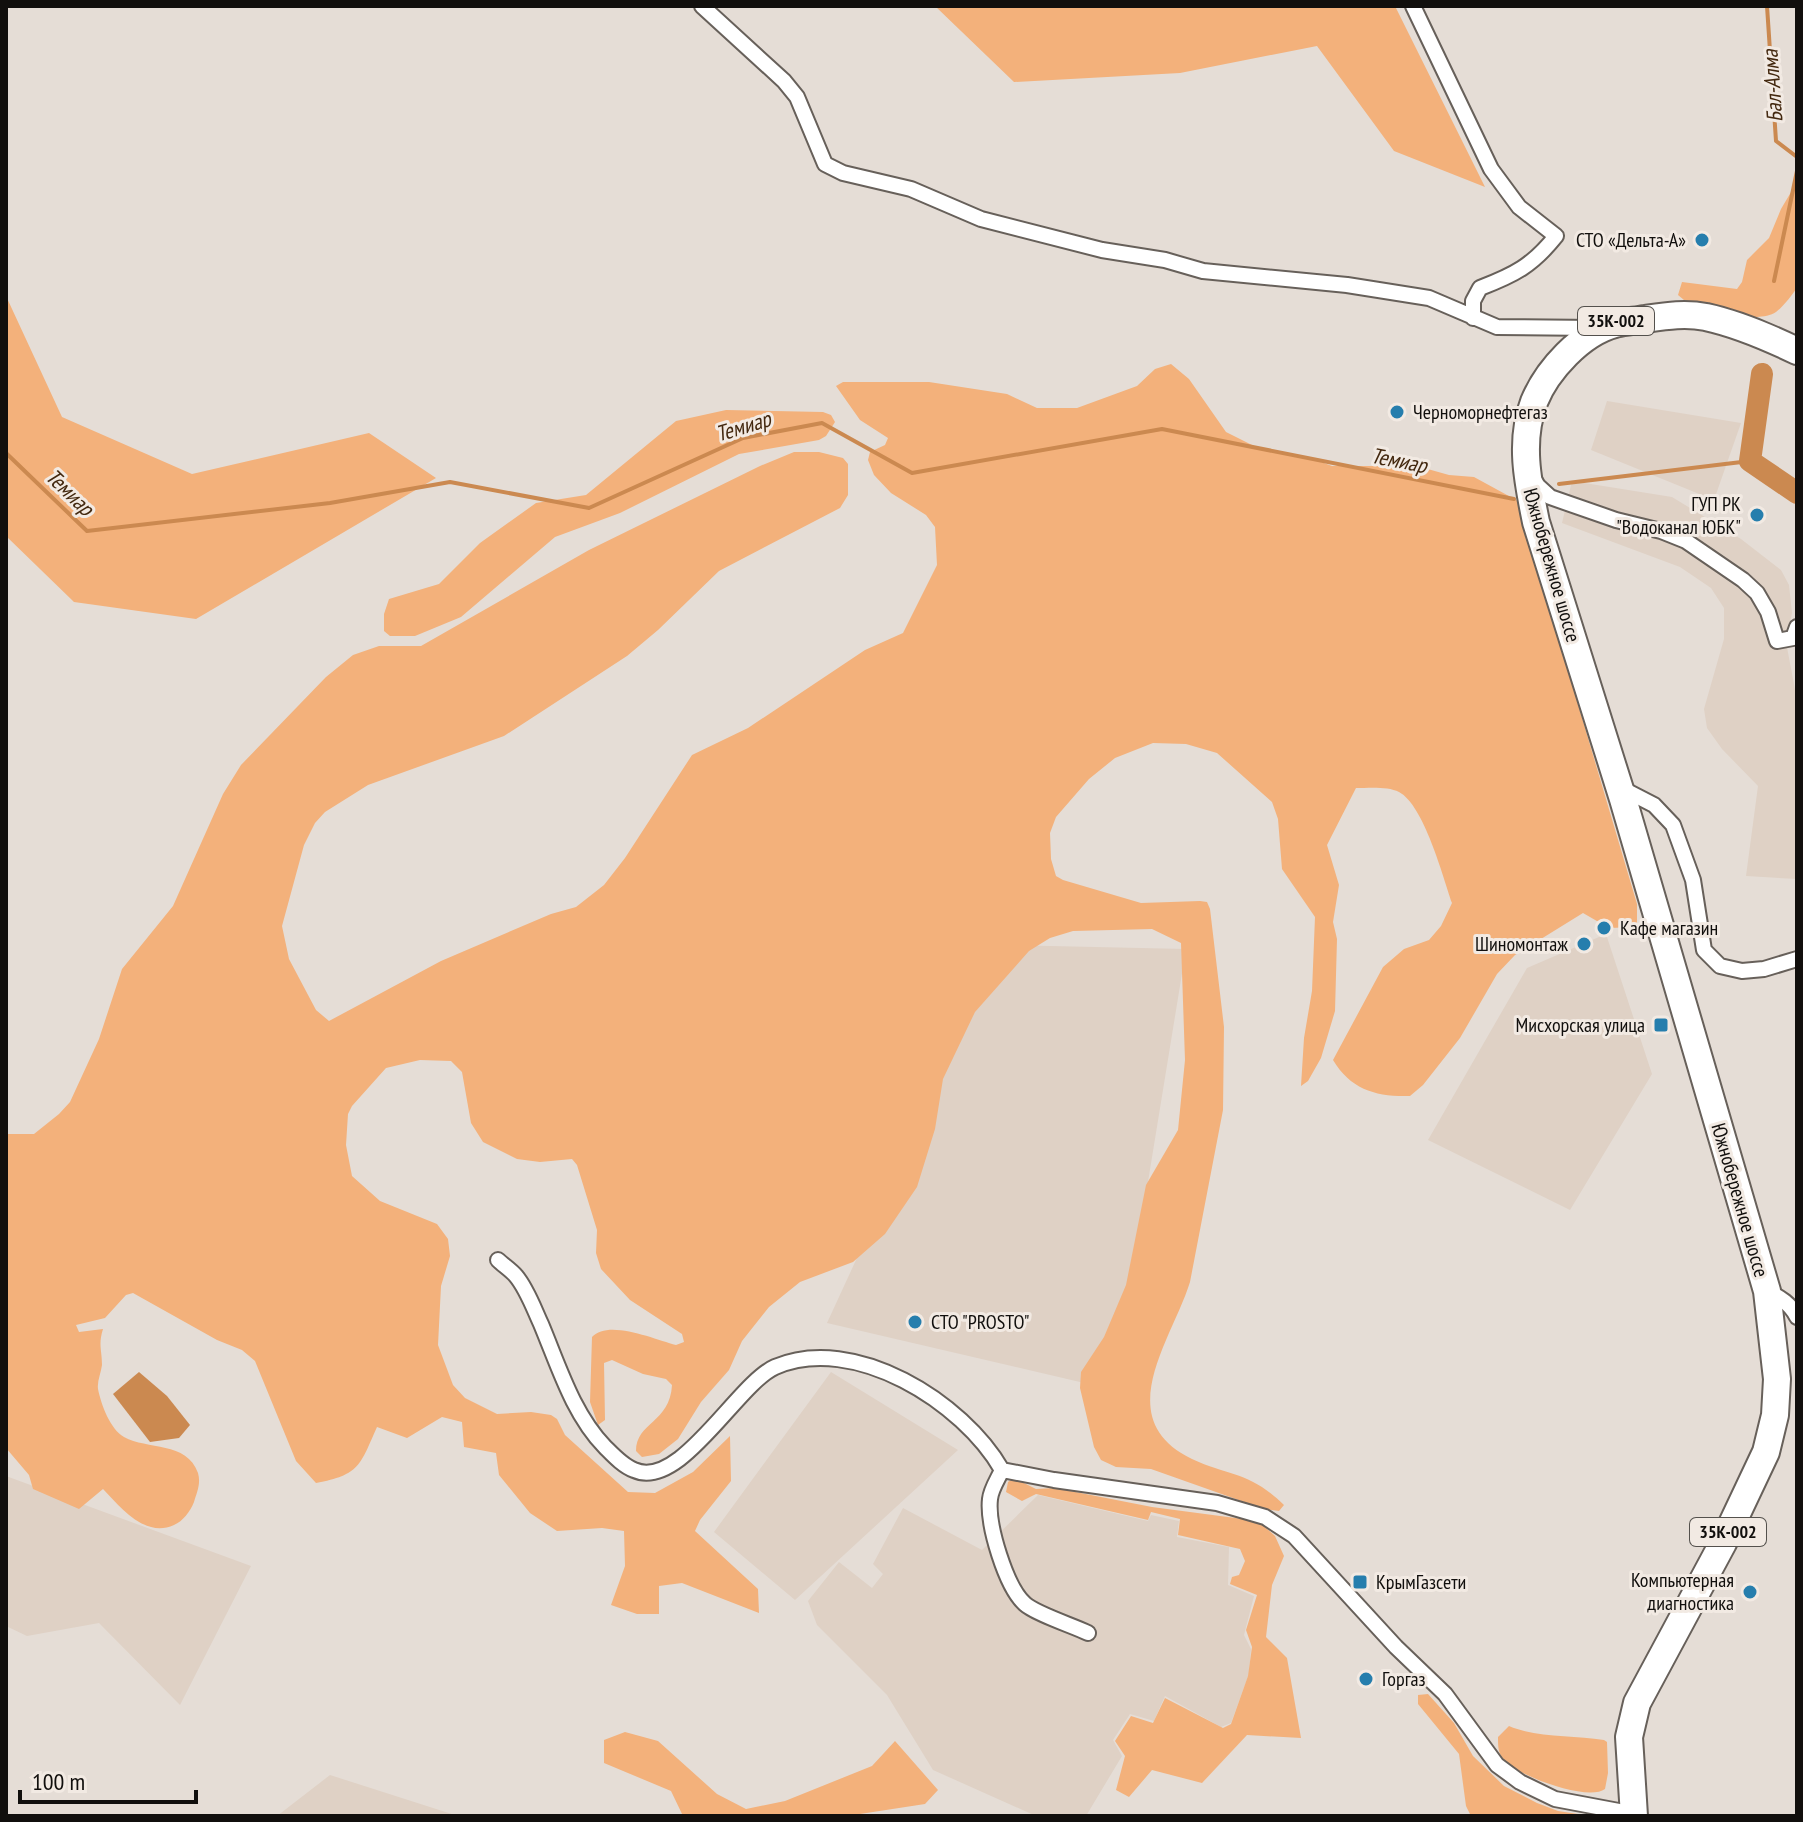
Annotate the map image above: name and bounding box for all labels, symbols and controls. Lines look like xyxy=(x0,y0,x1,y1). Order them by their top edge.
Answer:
water label: Бал-Алма xyxy=(1755,48,1789,123)
place label: СТО «Дельта-А» xyxy=(1576,227,1686,253)
marker: СТО «Дельта-А» xyxy=(1693,231,1711,249)
road number: 35К-002 xyxy=(1578,307,1654,335)
place label: Черноморнефтегаз xyxy=(1413,399,1548,425)
marker: Черноморнефтегаз xyxy=(1388,403,1406,421)
water label: Темиар xyxy=(712,404,775,448)
water label: Темиар xyxy=(1369,441,1431,479)
water label: Темиар xyxy=(40,462,101,523)
street label: Южнобережное шоссе xyxy=(1518,485,1586,645)
place label: ГУП РК "Водоканал ЮБК" xyxy=(1616,491,1741,540)
marker: ГУП РК "Водоканал ЮБК" xyxy=(1748,506,1766,524)
place label: Кафе магазин xyxy=(1620,915,1718,941)
marker: Кафе магазин xyxy=(1595,919,1613,937)
place label: Шиномонтаж xyxy=(1475,931,1568,957)
marker: Шиномонтаж xyxy=(1575,935,1593,953)
place label: Мисхорская улица xyxy=(1516,1012,1645,1038)
marker: Мисхорская улица xyxy=(1652,1016,1670,1034)
street label: Южнобережное шоссе xyxy=(1706,1120,1774,1280)
place label: СТО "PROSTO" xyxy=(931,1309,1030,1335)
marker: СТО "PROSTO" xyxy=(906,1313,924,1331)
road number: 35К-002 xyxy=(1690,1518,1766,1546)
place label: Компьютерная диагностика xyxy=(1631,1567,1734,1616)
place label: КрымГазсети xyxy=(1376,1569,1466,1595)
marker: КрымГазсети xyxy=(1351,1573,1369,1591)
marker: Компьютерная диагностика xyxy=(1741,1583,1759,1601)
place label: Горгаз xyxy=(1382,1666,1426,1692)
marker: Горгаз xyxy=(1357,1670,1375,1688)
scale bar xyxy=(20,1754,196,1804)
text: 100 m xyxy=(32,1766,85,1797)

